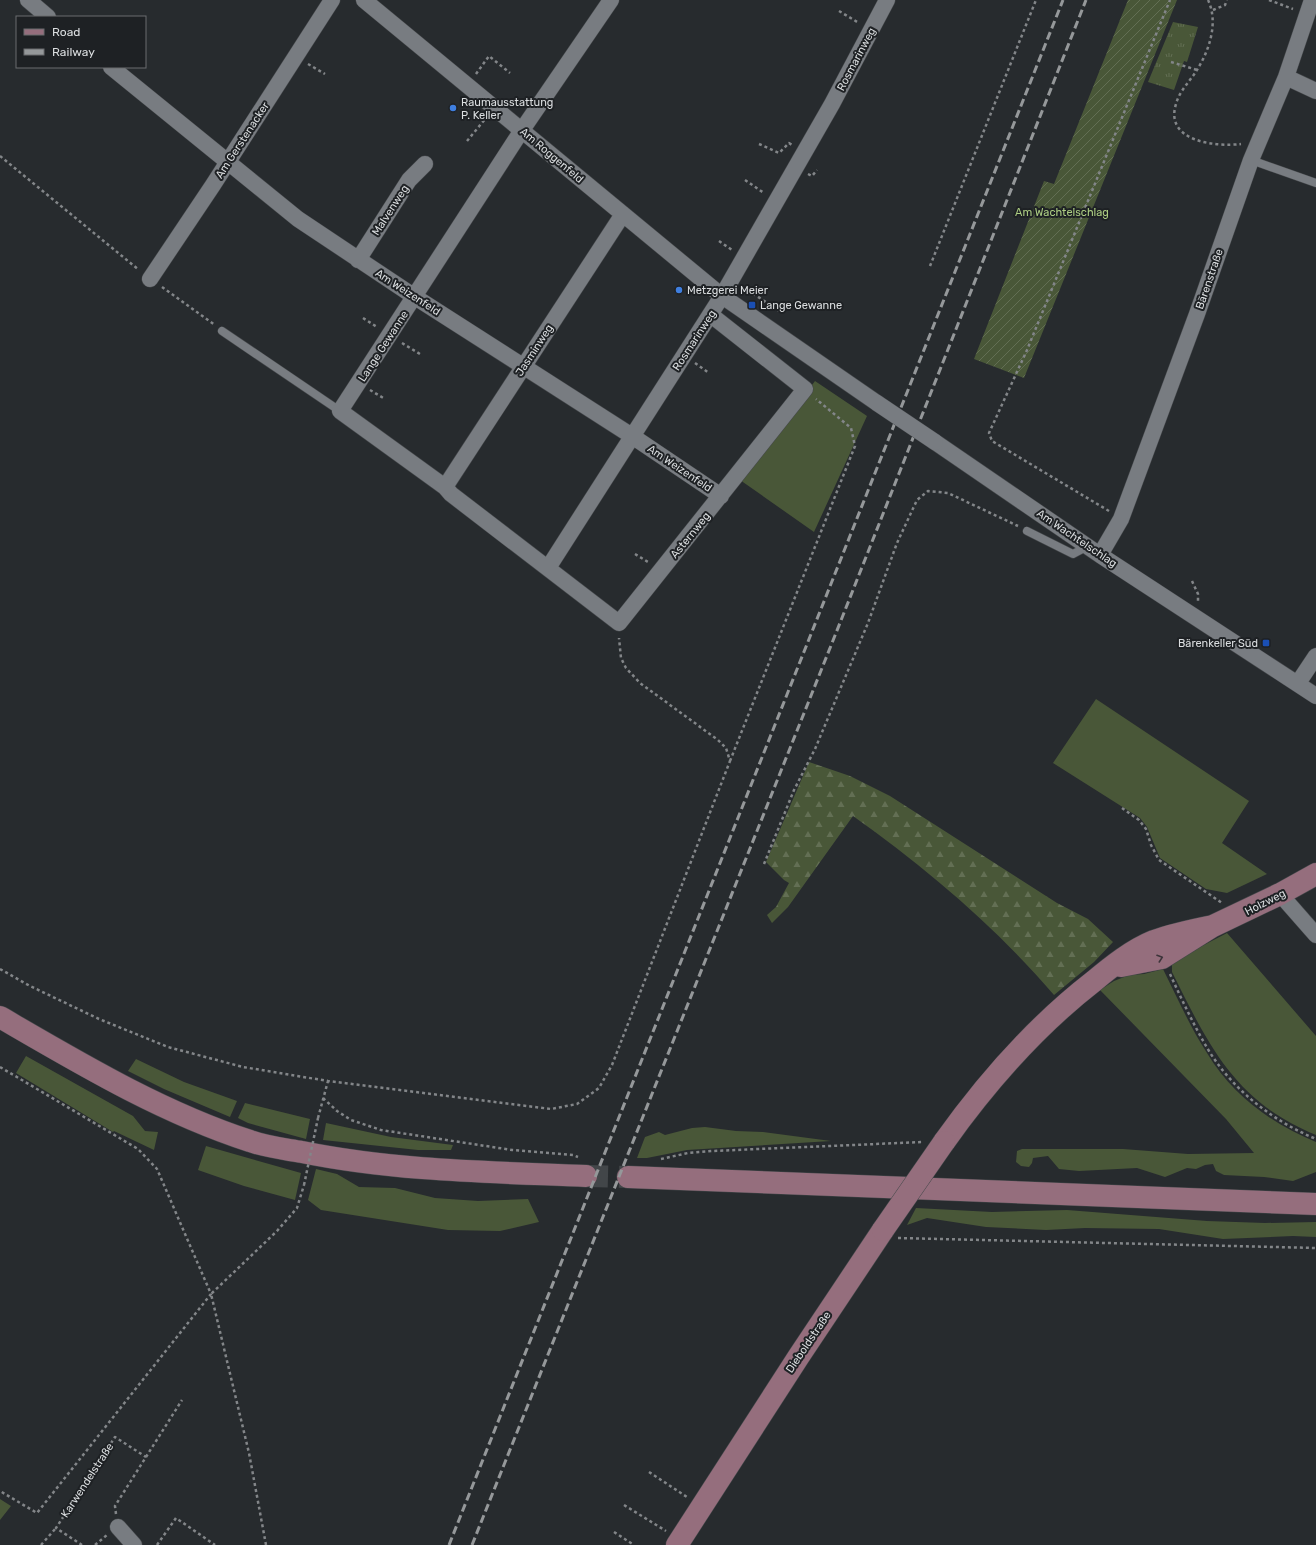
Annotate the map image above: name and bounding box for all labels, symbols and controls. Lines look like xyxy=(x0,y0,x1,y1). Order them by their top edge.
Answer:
legend xyxy=(16,16,146,68)
text: Road xyxy=(52,25,80,39)
street label: Rosmarinweg xyxy=(834,25,879,93)
text: Railway xyxy=(52,45,95,59)
place label: Raumausstattung P. Keller xyxy=(461,96,553,122)
street label: Am Gerstenacker xyxy=(213,99,272,181)
marker: Raumausstattung P. Keller xyxy=(448,103,458,113)
street label: Am Roggenfeld xyxy=(517,125,586,186)
street label: Malvenweg xyxy=(369,183,412,238)
park label: Am Wachtelschlag xyxy=(1015,206,1109,219)
street label: Bärenstraße xyxy=(1193,247,1226,311)
street label: Am Weizenfeld xyxy=(373,267,443,318)
place label: Metzgerei Meier xyxy=(687,284,769,297)
marker: Metzgerei Meier xyxy=(674,285,684,295)
place label: Lange Gewanne xyxy=(760,299,842,312)
marker: Lange Gewanne xyxy=(747,300,757,310)
street label: Rosmarinweg xyxy=(670,307,719,373)
street label: Lange Gewanne xyxy=(356,308,411,384)
street label: Jasminweg xyxy=(513,322,556,379)
street label: Am Weizenfeld xyxy=(645,442,714,495)
street label: Am Wachtelschlag xyxy=(1034,507,1119,570)
street label: Asternweg xyxy=(668,510,713,561)
place label: Bärenkeller Süd xyxy=(1178,637,1258,650)
marker: Bärenkeller Süd xyxy=(1261,638,1271,648)
street label: Holzweg xyxy=(1243,887,1288,918)
one-way arrow xyxy=(1156,954,1163,963)
street label: Dieboldstraße xyxy=(783,1309,834,1375)
street label: Karwendelstraße xyxy=(58,1441,116,1520)

